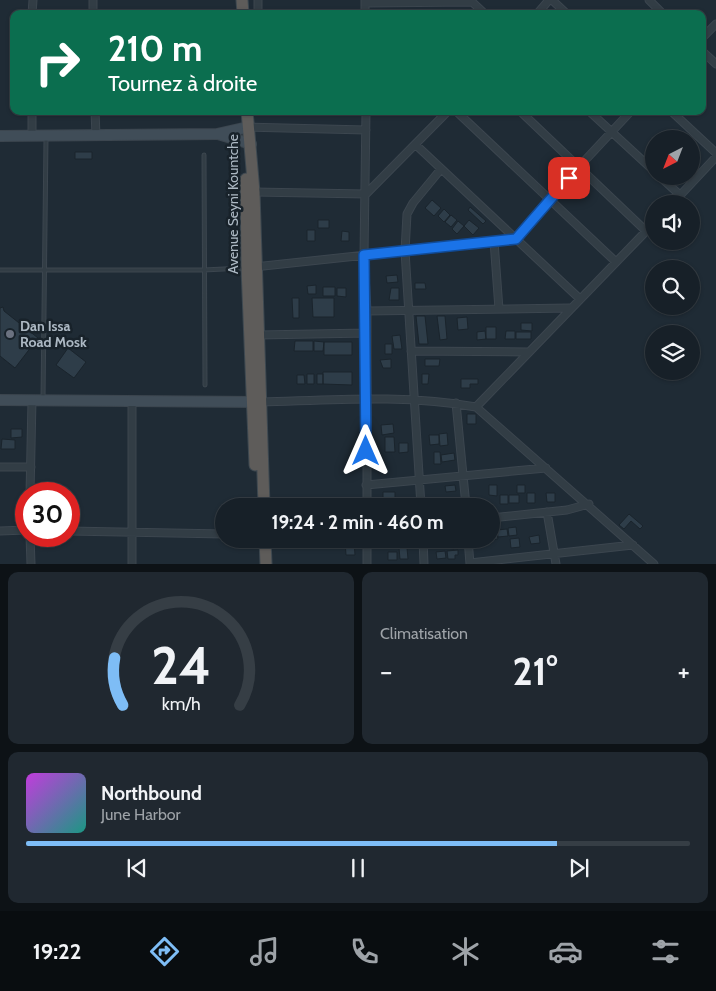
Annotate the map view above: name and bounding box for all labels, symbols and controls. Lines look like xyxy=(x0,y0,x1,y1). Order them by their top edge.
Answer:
text: 210 m xyxy=(108,27,202,70)
icon: right xyxy=(25,30,90,95)
text: Tournez à droite xyxy=(108,70,257,97)
north arrow xyxy=(645,130,700,185)
map controls xyxy=(645,130,700,380)
street label: Avenue Seyni Kountche xyxy=(224,134,242,274)
pin xyxy=(548,157,590,199)
icon: arrive xyxy=(555,164,583,192)
button: sound xyxy=(645,195,700,250)
button: search xyxy=(645,260,700,315)
place label: Dan Issa Road Mosk xyxy=(20,317,87,351)
button: layers xyxy=(645,325,700,380)
marker: Dan Issa Road Mosk xyxy=(4,328,16,340)
position arrow xyxy=(339,424,391,476)
speed limit sign: 30 xyxy=(15,482,80,547)
text: 19:24 · 2 min · 460 m xyxy=(271,511,444,534)
text: Climatisation xyxy=(380,624,468,643)
text: 24 xyxy=(151,634,211,697)
text: 21° xyxy=(512,648,558,695)
text: − xyxy=(380,654,392,688)
text: + xyxy=(678,654,690,688)
text: km/h xyxy=(161,693,201,714)
text: Northbound xyxy=(101,782,202,805)
text: June Harbor xyxy=(101,805,181,824)
icon: previous xyxy=(123,854,151,882)
icon: pause xyxy=(344,854,372,882)
icon: next xyxy=(565,854,593,882)
icon: directions xyxy=(147,934,182,969)
icon: music xyxy=(247,934,282,969)
icon: phone xyxy=(347,934,382,969)
icon: climate xyxy=(448,934,483,969)
icon: car xyxy=(548,934,583,969)
icon: filters xyxy=(648,934,683,969)
text: 19:22 xyxy=(33,938,81,965)

